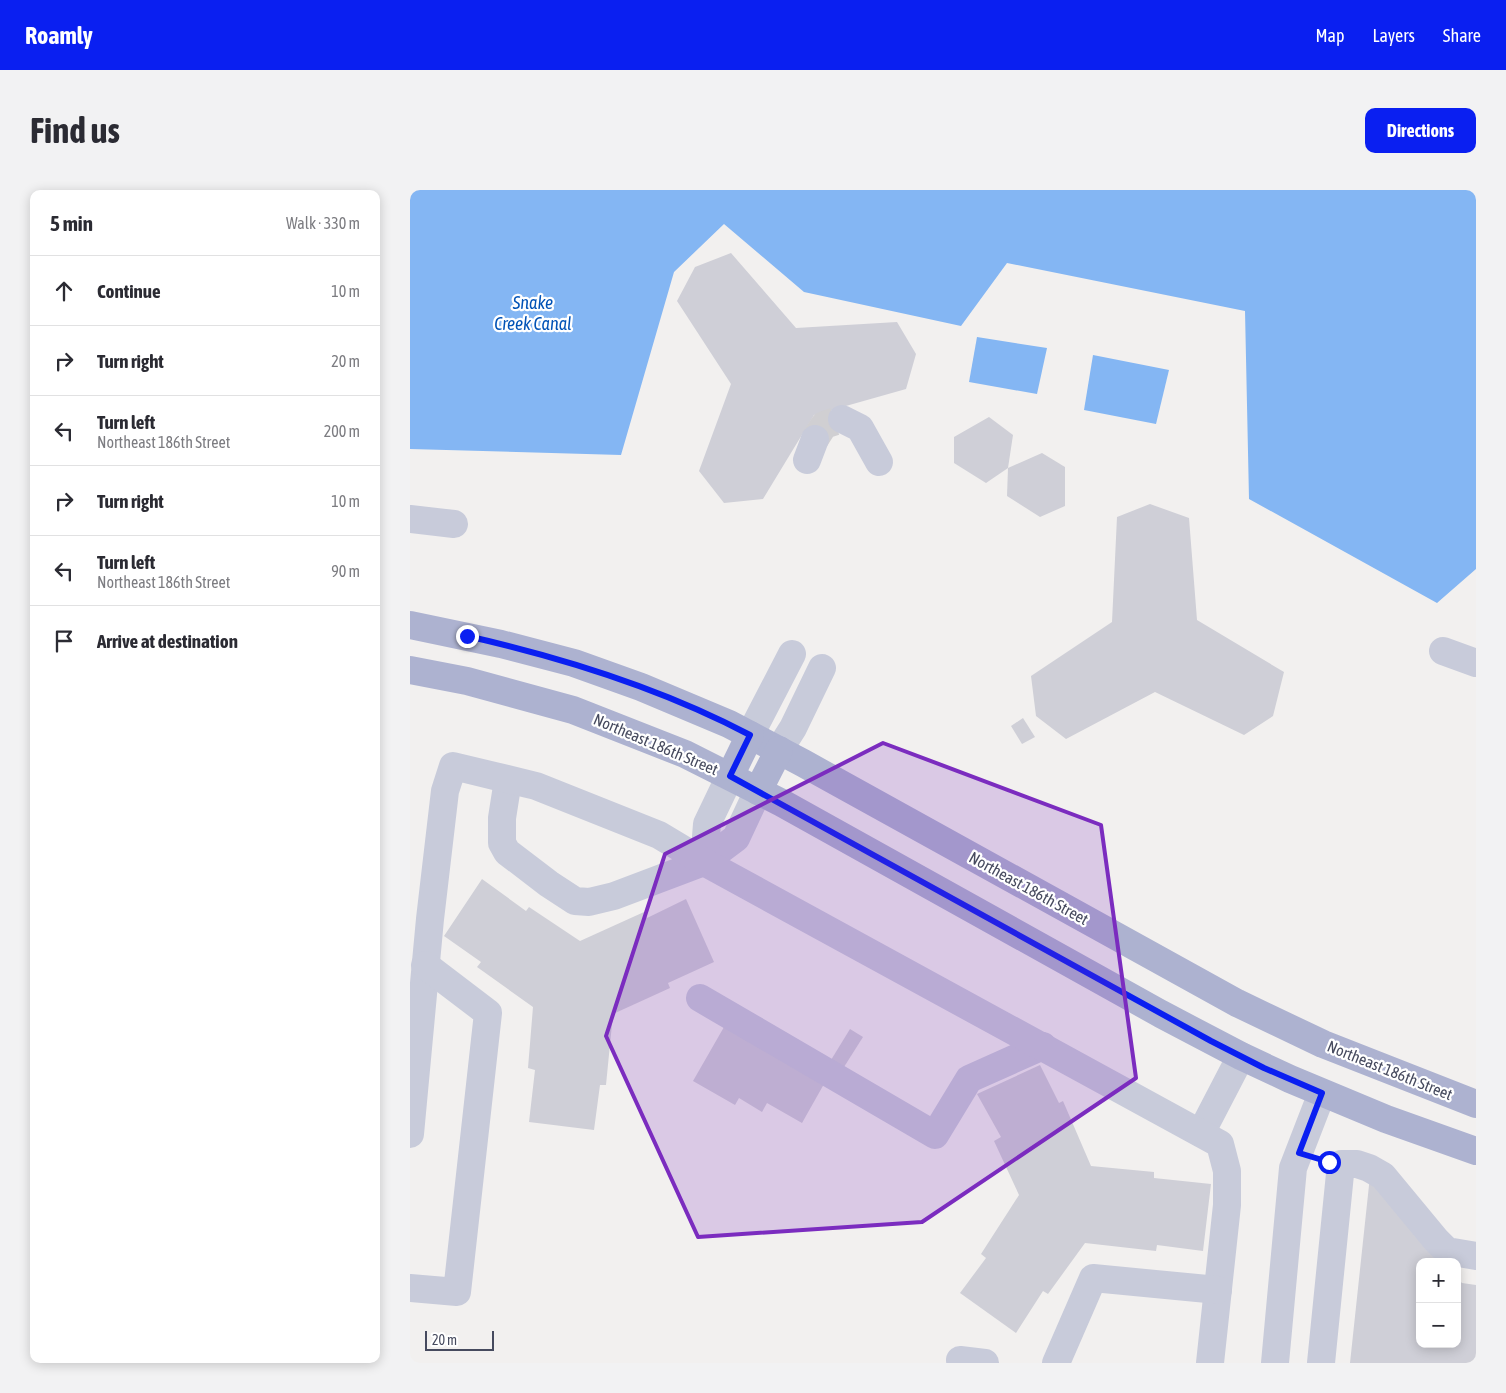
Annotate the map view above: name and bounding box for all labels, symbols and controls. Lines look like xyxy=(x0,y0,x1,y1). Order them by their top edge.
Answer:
text: Roamly xyxy=(25,22,93,49)
text: Map xyxy=(1315,25,1344,46)
text: Layers xyxy=(1372,25,1415,46)
text: Share xyxy=(1443,25,1481,46)
button: Directions xyxy=(1365,108,1476,153)
text: Find us xyxy=(30,110,120,150)
text: 5 min xyxy=(50,211,93,235)
text: Walk · 330 m xyxy=(286,214,360,232)
icon: ahead xyxy=(50,277,78,305)
text: Continue xyxy=(97,280,161,302)
text: 10 m xyxy=(331,282,360,300)
water label: Snake Creek Canal xyxy=(494,292,572,334)
icon: right xyxy=(50,347,78,375)
text: Turn right xyxy=(97,350,164,372)
text: 20 m xyxy=(331,352,360,370)
text: Turn left xyxy=(97,411,155,433)
icon: left xyxy=(50,417,78,445)
text: 200 m xyxy=(324,422,360,440)
text: Northeast 186th Street xyxy=(97,433,230,451)
icon: right xyxy=(50,487,78,515)
text: Turn right xyxy=(97,490,164,512)
text: 10 m xyxy=(331,492,360,510)
text: Turn left xyxy=(97,551,155,573)
icon: left xyxy=(50,557,78,585)
text: 90 m xyxy=(331,562,360,580)
text: Northeast 186th Street xyxy=(97,573,230,591)
route end xyxy=(456,625,479,648)
icon: arrive xyxy=(50,627,78,655)
text: Arrive at destination xyxy=(97,630,238,652)
street label: Northeast 186th Street xyxy=(591,710,721,778)
street label: Northeast 186th Street xyxy=(966,848,1092,928)
street label: Northeast 186th Street xyxy=(1325,1037,1456,1103)
route start xyxy=(1318,1151,1341,1174)
map controls xyxy=(1416,1258,1461,1348)
button: + xyxy=(1416,1258,1461,1303)
button: − xyxy=(1416,1303,1461,1348)
scale bar xyxy=(425,1328,494,1351)
text: 20 m xyxy=(432,1332,457,1348)

